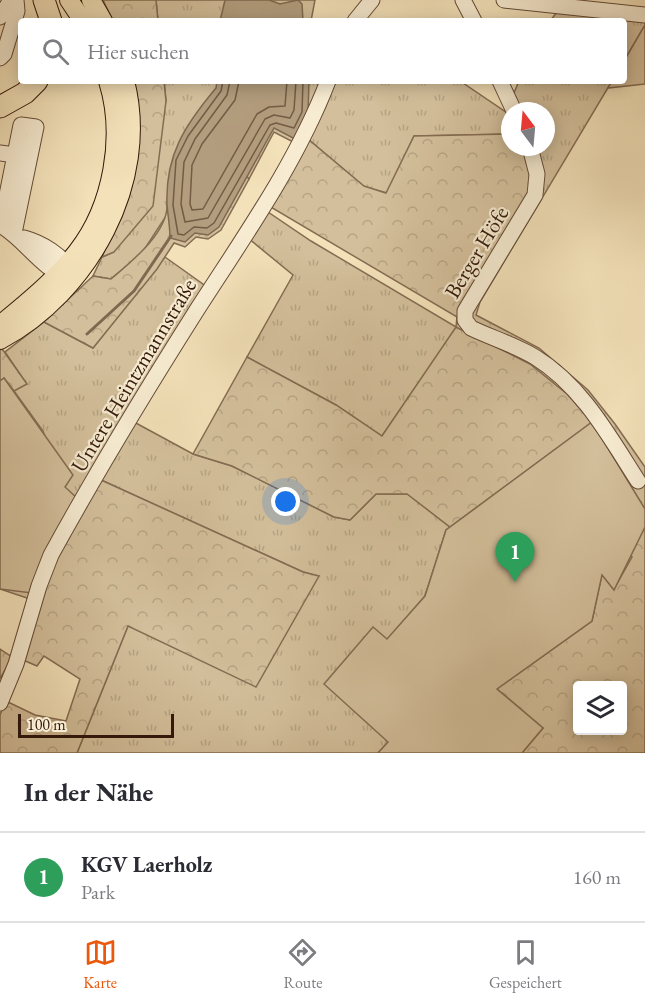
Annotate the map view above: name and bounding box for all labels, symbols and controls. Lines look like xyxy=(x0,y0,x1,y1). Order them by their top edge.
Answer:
search box xyxy=(18,18,627,84)
icon: search xyxy=(39,35,72,68)
text: Hier suchen xyxy=(87,37,190,66)
north arrow xyxy=(501,102,555,156)
street label: Berger Höfe xyxy=(438,201,515,304)
street label: Untere Heintzmannstraße xyxy=(64,273,203,478)
your location xyxy=(271,487,300,516)
pin: 1 xyxy=(496,532,534,582)
map controls xyxy=(573,681,627,735)
button: layers xyxy=(573,681,627,735)
scale bar xyxy=(18,711,174,738)
text: 100 m xyxy=(27,714,66,735)
text: In der Nähe xyxy=(24,775,153,809)
text: KGV Laerholz xyxy=(81,850,212,879)
text: 1 xyxy=(38,864,49,890)
text: 160 m xyxy=(573,864,621,890)
text: Park xyxy=(81,879,115,905)
tab: Karte xyxy=(83,936,117,993)
tab: Route xyxy=(283,936,323,993)
tab: Gespeichert xyxy=(489,936,562,993)

